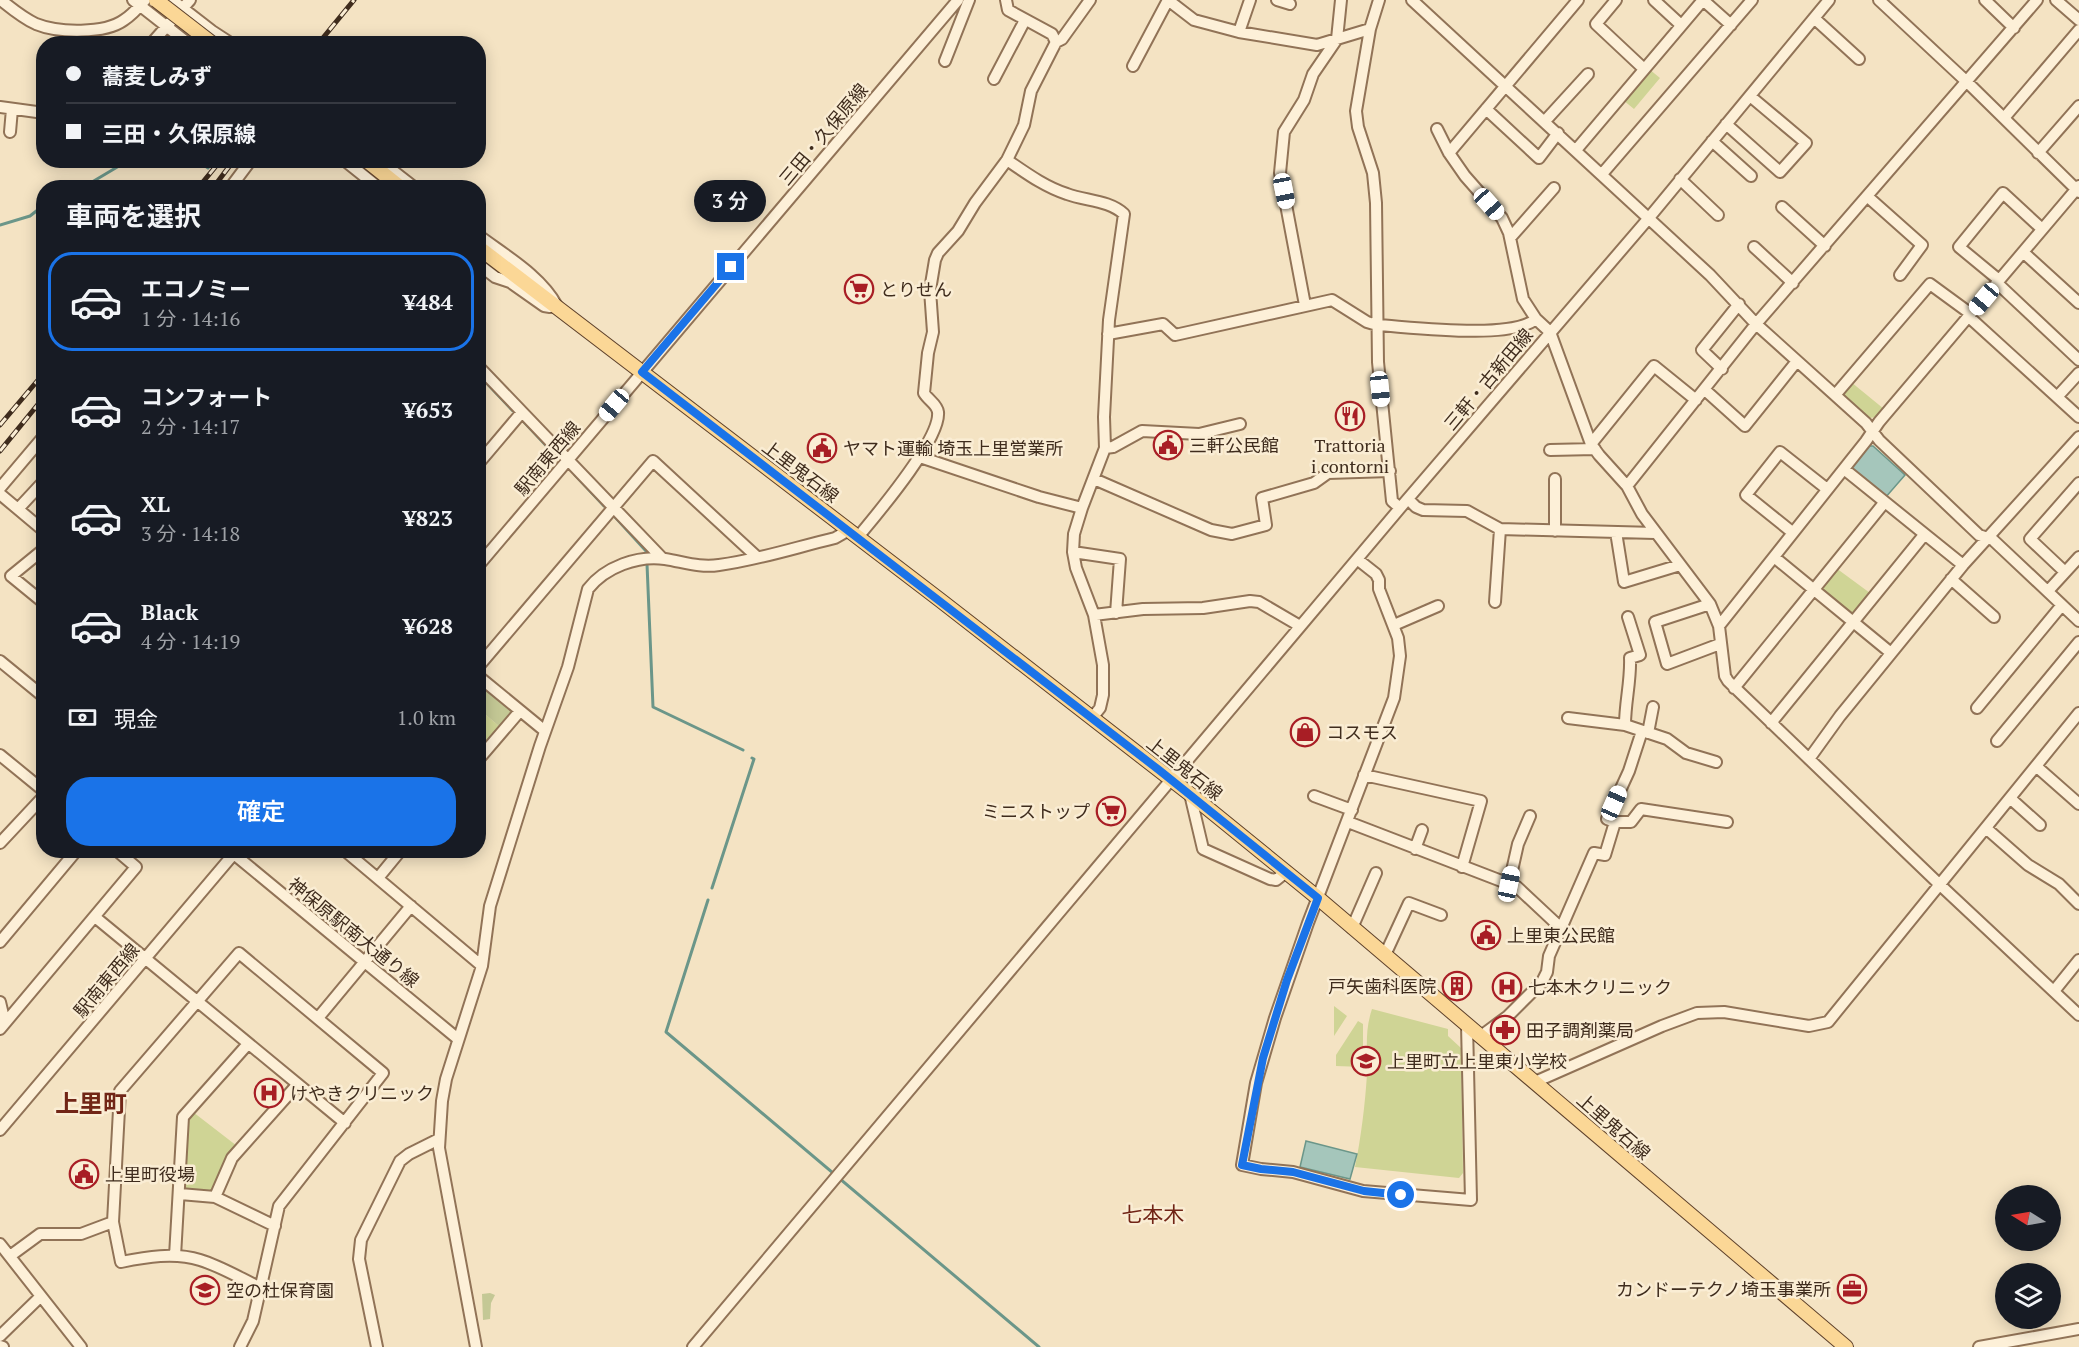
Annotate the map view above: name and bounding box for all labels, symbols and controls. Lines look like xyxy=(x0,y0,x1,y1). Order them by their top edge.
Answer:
text: 蕎麦しみず xyxy=(102,61,212,90)
street label: 三田・久保原線 xyxy=(773,78,873,190)
text: 三田・久保原線 xyxy=(102,119,256,148)
car xyxy=(1272,172,1296,210)
callout: 3 分 xyxy=(695,180,767,222)
car xyxy=(1470,185,1508,223)
text: 3 分 xyxy=(712,187,748,214)
text: 車両を選択 xyxy=(66,198,201,234)
route end xyxy=(717,253,744,280)
supermarket icon: とりせん xyxy=(843,273,875,305)
text: エコノミー xyxy=(141,274,251,303)
icon: car xyxy=(69,275,123,329)
place label: とりせん xyxy=(880,277,952,301)
car xyxy=(1966,279,2002,319)
text: ¥484 xyxy=(403,287,453,316)
text: 1 分 · 14:16 xyxy=(141,305,240,332)
street label: 三軒・古新田線 xyxy=(1438,323,1538,435)
car xyxy=(1369,370,1391,408)
text: コンフォート xyxy=(141,382,272,411)
icon: car xyxy=(69,383,123,437)
car xyxy=(596,385,632,425)
text: ¥653 xyxy=(403,395,453,424)
restaurant icon: Trattoria i contorni xyxy=(1334,400,1366,432)
text: 2 分 · 14:17 xyxy=(141,413,240,440)
street label: 駅南東西線 xyxy=(509,416,585,500)
public building icon: 三軒公民館 xyxy=(1152,429,1184,461)
public building icon: ヤマト運輸 埼玉上里営業所 xyxy=(806,432,838,464)
place label: 三軒公民館 xyxy=(1189,433,1279,457)
place label: Trattoria i contorni xyxy=(1311,433,1389,478)
street label: 上里鬼石線 xyxy=(758,434,844,508)
place label: ヤマト運輸 埼玉上里営業所 xyxy=(843,436,1063,460)
text: XL xyxy=(141,489,170,518)
icon: car xyxy=(69,491,123,545)
text: ¥823 xyxy=(403,503,453,532)
text: 3 分 · 14:18 xyxy=(141,520,240,547)
text: Black xyxy=(141,597,198,626)
icon: car xyxy=(69,599,123,653)
text: ¥628 xyxy=(403,611,453,640)
text: 4 分 · 14:19 xyxy=(141,628,240,655)
icon: cash xyxy=(66,701,99,734)
text: 現金 xyxy=(114,704,158,733)
text: 1.0 km xyxy=(397,704,456,731)
shop icon: コスモス xyxy=(1289,716,1321,748)
place label: コスモス xyxy=(1326,720,1398,744)
street label: 上里鬼石線 xyxy=(1142,731,1228,805)
button: 確定 xyxy=(66,777,456,846)
car xyxy=(1598,783,1630,823)
supermarket icon: ミニストップ xyxy=(1095,795,1127,827)
place label: ミニストップ xyxy=(982,799,1090,823)
car xyxy=(1496,865,1522,903)
street label: 神保原駅南大通り線 xyxy=(283,872,425,992)
public building icon: 上里東公民館 xyxy=(1470,919,1502,951)
place label: 上里東公民館 xyxy=(1507,923,1615,947)
street label: 駅南東西線 xyxy=(68,938,144,1022)
building icon: 戸矢歯科医院 xyxy=(1441,970,1473,1002)
hospital icon: 七本木クリニック xyxy=(1491,971,1523,1003)
place label: 戸矢歯科医院 xyxy=(1328,974,1436,998)
place label: 七本木クリニック xyxy=(1528,975,1672,999)
pharmacy icon: 田子調剤薬局 xyxy=(1489,1014,1521,1046)
place label: 田子調剤薬局 xyxy=(1526,1018,1634,1042)
school or university icon: 上里町立上里東小学校 xyxy=(1350,1045,1382,1077)
place label: 上里町立上里東小学校 xyxy=(1387,1049,1567,1073)
hospital icon: けやきクリニック xyxy=(253,1077,285,1109)
place label: けやきクリニック xyxy=(290,1081,434,1105)
district label: 上里町 xyxy=(55,1087,127,1119)
street label: 上里鬼石線 xyxy=(1572,1087,1656,1165)
public building icon: 上里町役場 xyxy=(68,1158,100,1190)
place label: 上里町役場 xyxy=(105,1162,195,1186)
route start xyxy=(1387,1181,1414,1208)
north arrow xyxy=(1995,1185,2061,1251)
map controls xyxy=(1995,1185,2061,1329)
district label: 七本木 xyxy=(1122,1200,1185,1228)
button: layers xyxy=(1995,1263,2061,1329)
office icon: カンドーテクノ埼玉事業所 xyxy=(1836,1273,1868,1305)
school or university icon: 空の杜保育園 xyxy=(189,1274,221,1306)
place label: カンドーテクノ埼玉事業所 xyxy=(1616,1277,1831,1301)
place label: 空の杜保育園 xyxy=(226,1278,334,1302)

